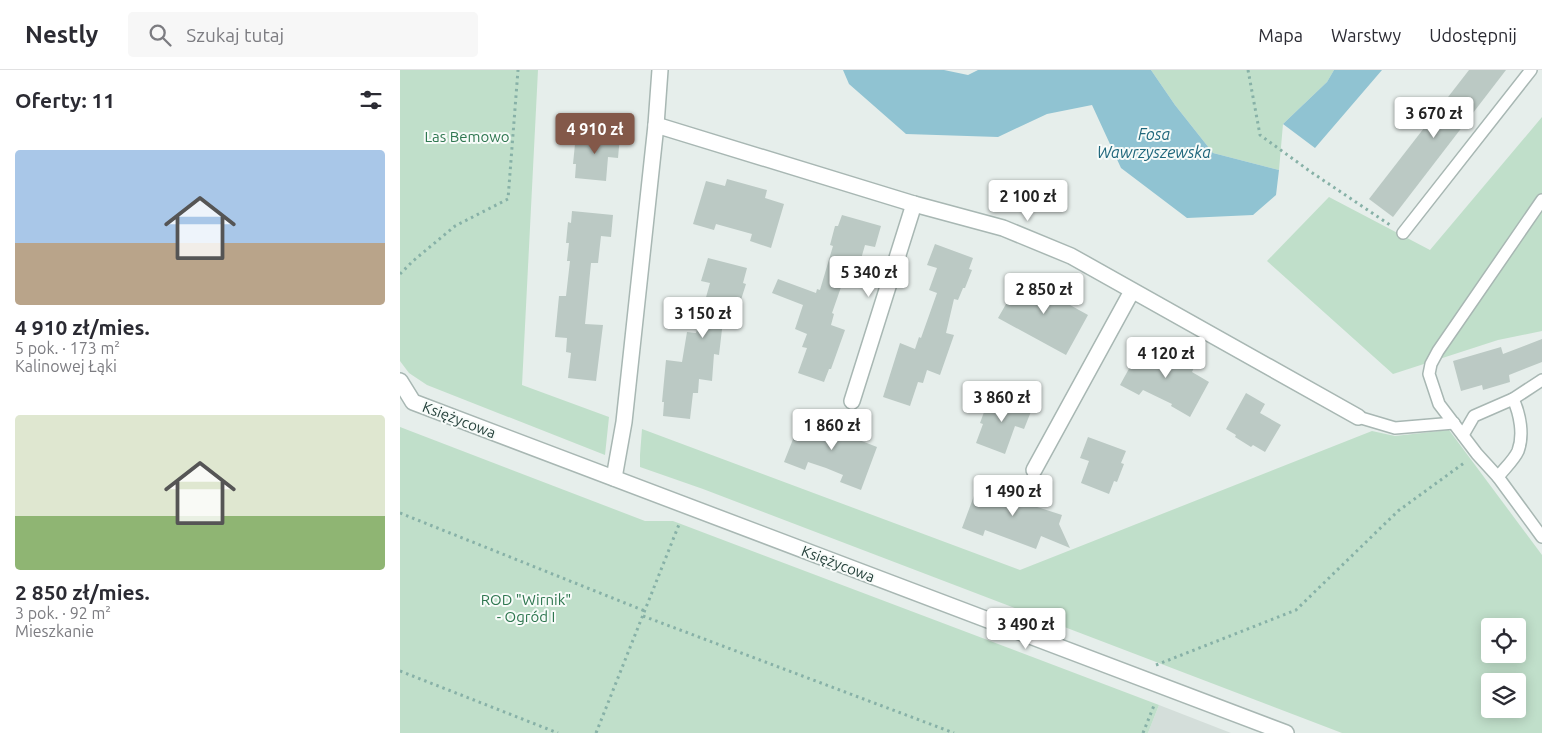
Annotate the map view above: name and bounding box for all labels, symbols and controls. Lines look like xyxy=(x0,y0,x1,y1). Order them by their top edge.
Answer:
search box xyxy=(128,12,478,57)
text: Nestly xyxy=(25,21,98,48)
icon: search xyxy=(146,21,174,49)
text: Szukaj tutaj xyxy=(186,24,284,46)
text: Mapa xyxy=(1258,25,1303,45)
text: Warstwy xyxy=(1331,25,1401,45)
text: Udostępnij xyxy=(1429,25,1517,45)
icon: filters xyxy=(357,86,385,114)
text: Oferty: 11 xyxy=(15,88,115,112)
pin: 3 670 zł xyxy=(1382,97,1486,139)
text: 3 670 zł xyxy=(1406,104,1462,122)
pin: 4 910 zł xyxy=(543,112,647,155)
text: 4 910 zł xyxy=(567,120,623,138)
water label: Fosa Wawrzyszewska xyxy=(1097,125,1211,161)
park label: Las Bemowo xyxy=(424,128,510,145)
pin: 2 100 zł xyxy=(976,180,1080,222)
icon: home xyxy=(155,183,245,273)
text: 2 100 zł xyxy=(1000,187,1056,205)
pin: 5 340 zł xyxy=(817,256,921,298)
text: 5 340 zł xyxy=(841,263,897,281)
pin: 2 850 zł xyxy=(992,272,1096,315)
text: 2 850 zł xyxy=(1016,280,1072,298)
pin: 3 150 zł xyxy=(651,296,755,339)
text: 3 150 zł xyxy=(675,304,731,322)
text: 4 910 zł/mies. xyxy=(15,315,150,339)
pin: 4 120 zł xyxy=(1114,336,1218,379)
text: 5 pok. · 173 m² xyxy=(15,339,120,357)
text: 4 120 zł xyxy=(1138,344,1194,362)
text: Kalinowej Łąki xyxy=(15,357,117,375)
pin: 3 860 zł xyxy=(950,380,1054,423)
text: 3 860 zł xyxy=(974,388,1030,406)
street label: Księżycowa xyxy=(420,398,498,441)
pin: 1 860 zł xyxy=(780,408,884,451)
text: 1 860 zł xyxy=(804,416,860,434)
icon: home xyxy=(155,448,245,538)
pin: 1 490 zł xyxy=(961,474,1065,517)
text: 1 490 zł xyxy=(985,482,1041,500)
street label: Księżycowa xyxy=(799,542,877,585)
text: 2 850 zł/mies. xyxy=(15,580,150,604)
park label: ROD "Wirnik" - Ogród I xyxy=(481,591,571,625)
text: 3 pok. · 92 m² xyxy=(15,604,111,622)
pin: 3 490 zł xyxy=(974,608,1078,650)
text: 3 490 zł xyxy=(998,615,1054,633)
map controls xyxy=(1481,618,1526,718)
button: locate xyxy=(1481,618,1526,663)
text: Mieszkanie xyxy=(15,622,94,640)
button: layers xyxy=(1481,673,1526,718)

